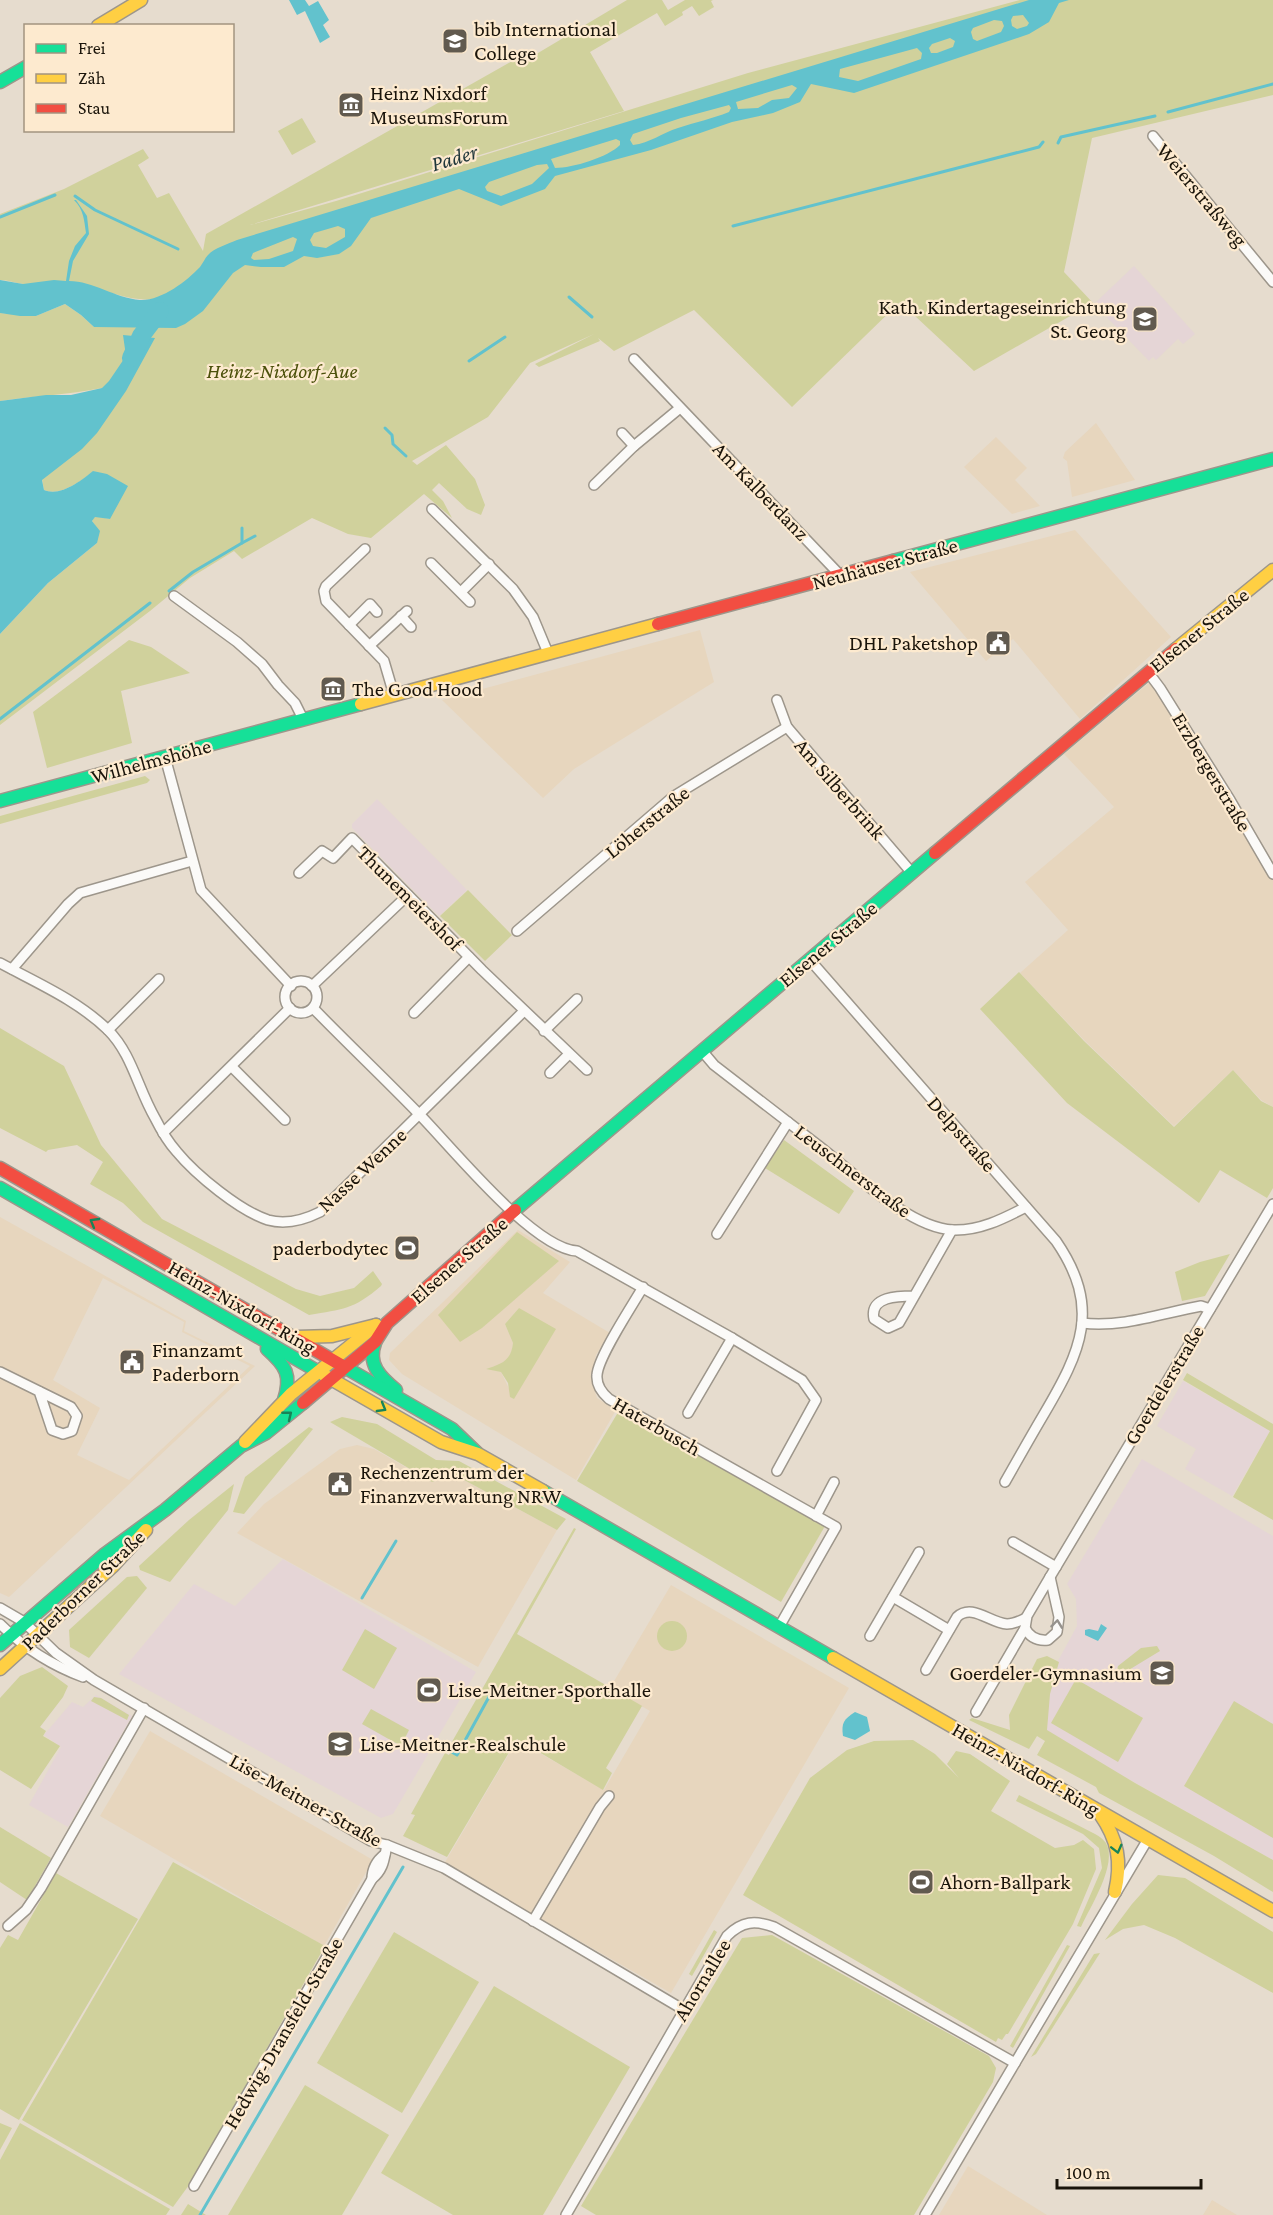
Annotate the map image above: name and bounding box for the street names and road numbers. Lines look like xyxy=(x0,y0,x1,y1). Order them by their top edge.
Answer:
street label: Weierstraßweg xyxy=(1152,138,1252,252)
street label: Am Kalberdanz xyxy=(708,437,814,545)
street label: Neuhäuser Straße xyxy=(810,533,960,595)
street label: Elsener Straße xyxy=(1145,583,1253,677)
street label: Erzbergerstraße xyxy=(1167,708,1257,836)
street label: Wilhelmshöhe xyxy=(88,733,214,789)
street label: Am Silberbrink xyxy=(790,734,890,844)
street label: Löherstraße xyxy=(600,781,694,863)
street label: Thunemeiershof xyxy=(352,840,469,957)
street label: Elsener Straße xyxy=(774,896,882,992)
street label: Delpstraße xyxy=(923,1091,1001,1177)
street label: Leuschnerstraße xyxy=(790,1119,916,1223)
street label: Nasse Wenne xyxy=(313,1123,411,1217)
street label: Elsener Straße xyxy=(406,1211,512,1309)
street label: Heinz-Nixdorf-Ring xyxy=(164,1255,320,1359)
street label: Goerdelerstraße xyxy=(1119,1321,1209,1449)
street label: Haterbusch xyxy=(609,1391,705,1461)
street label: Paderborner Straße xyxy=(16,1525,150,1655)
street label: Heinz-Nixdorf-Ring xyxy=(948,1717,1104,1821)
street label: Lise-Meitner-Straße xyxy=(226,1748,386,1852)
street label: Hedwig-Dransfeld-Straße xyxy=(218,1933,348,2133)
street label: Ahornallee xyxy=(668,1935,736,2025)

